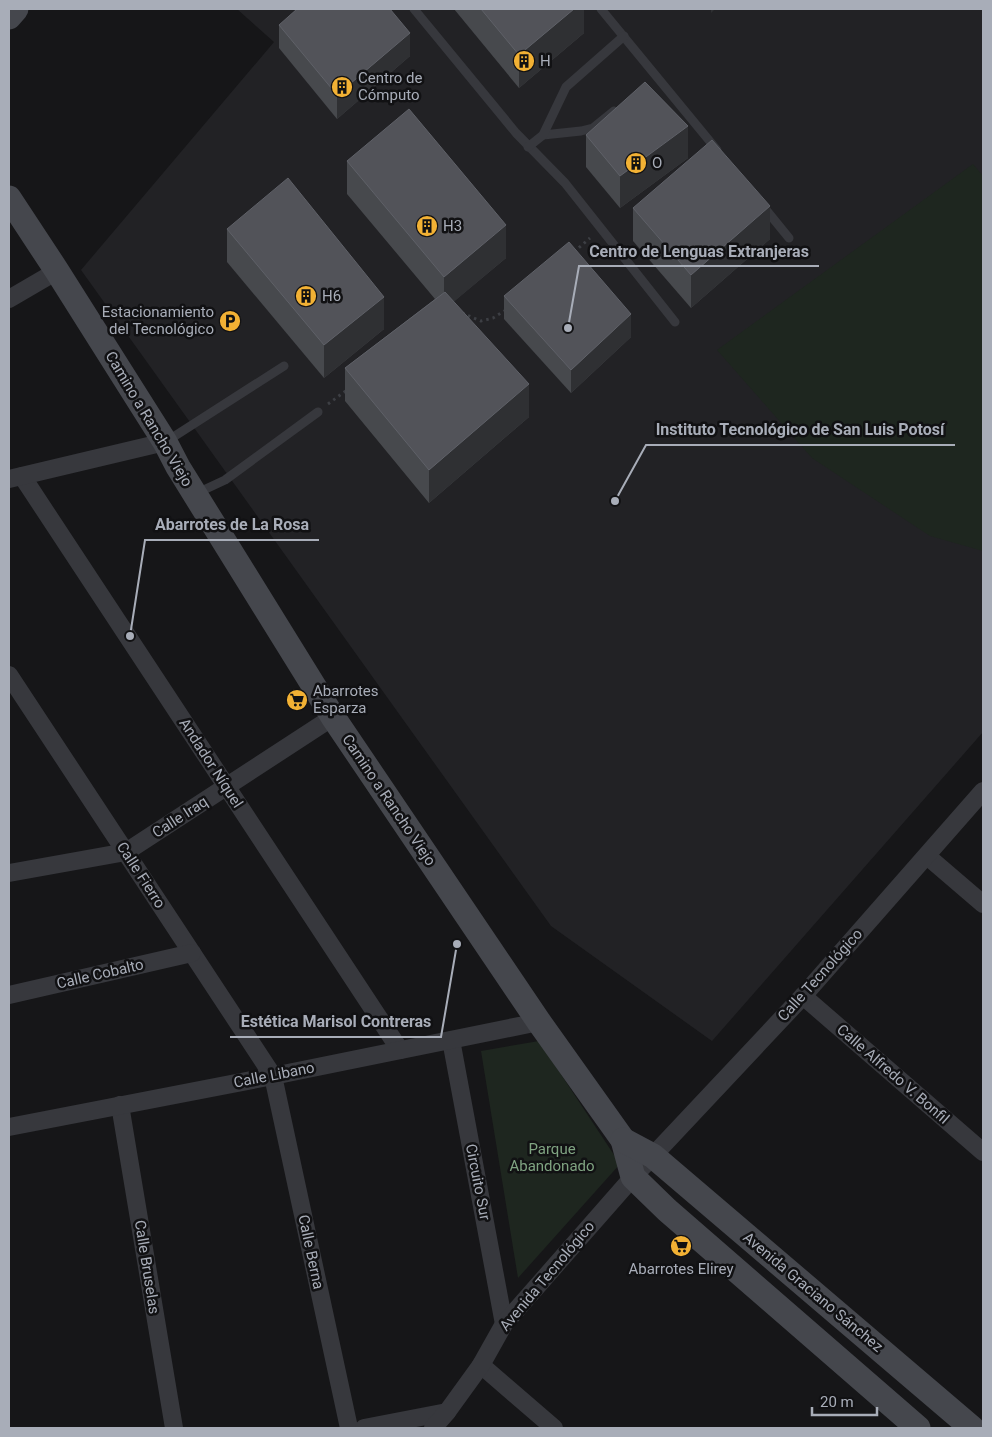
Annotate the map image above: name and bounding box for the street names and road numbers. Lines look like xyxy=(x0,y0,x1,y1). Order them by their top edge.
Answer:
street label: Camino a Rancho Viejo xyxy=(101,348,197,490)
street label: Andador Níquel xyxy=(175,715,247,811)
street label: Camino a Rancho Viejo xyxy=(338,731,440,869)
street label: Calle Iraq xyxy=(149,792,211,842)
street label: Calle Fierro xyxy=(113,838,169,912)
street label: Calle Tecnológico xyxy=(774,925,866,1025)
street label: Calle Cobalto xyxy=(55,955,145,993)
street label: Calle Alfredo V. Bonfil xyxy=(833,1020,953,1128)
street label: Calle Libano xyxy=(232,1058,316,1092)
street label: Circuito Sur xyxy=(462,1142,494,1222)
street label: Calle Berna xyxy=(294,1213,328,1291)
street label: Avenida Tecnológico xyxy=(496,1217,598,1335)
street label: Calle Bruselas xyxy=(131,1219,163,1315)
street label: Avenida Graciano Sánchez xyxy=(739,1228,887,1356)

